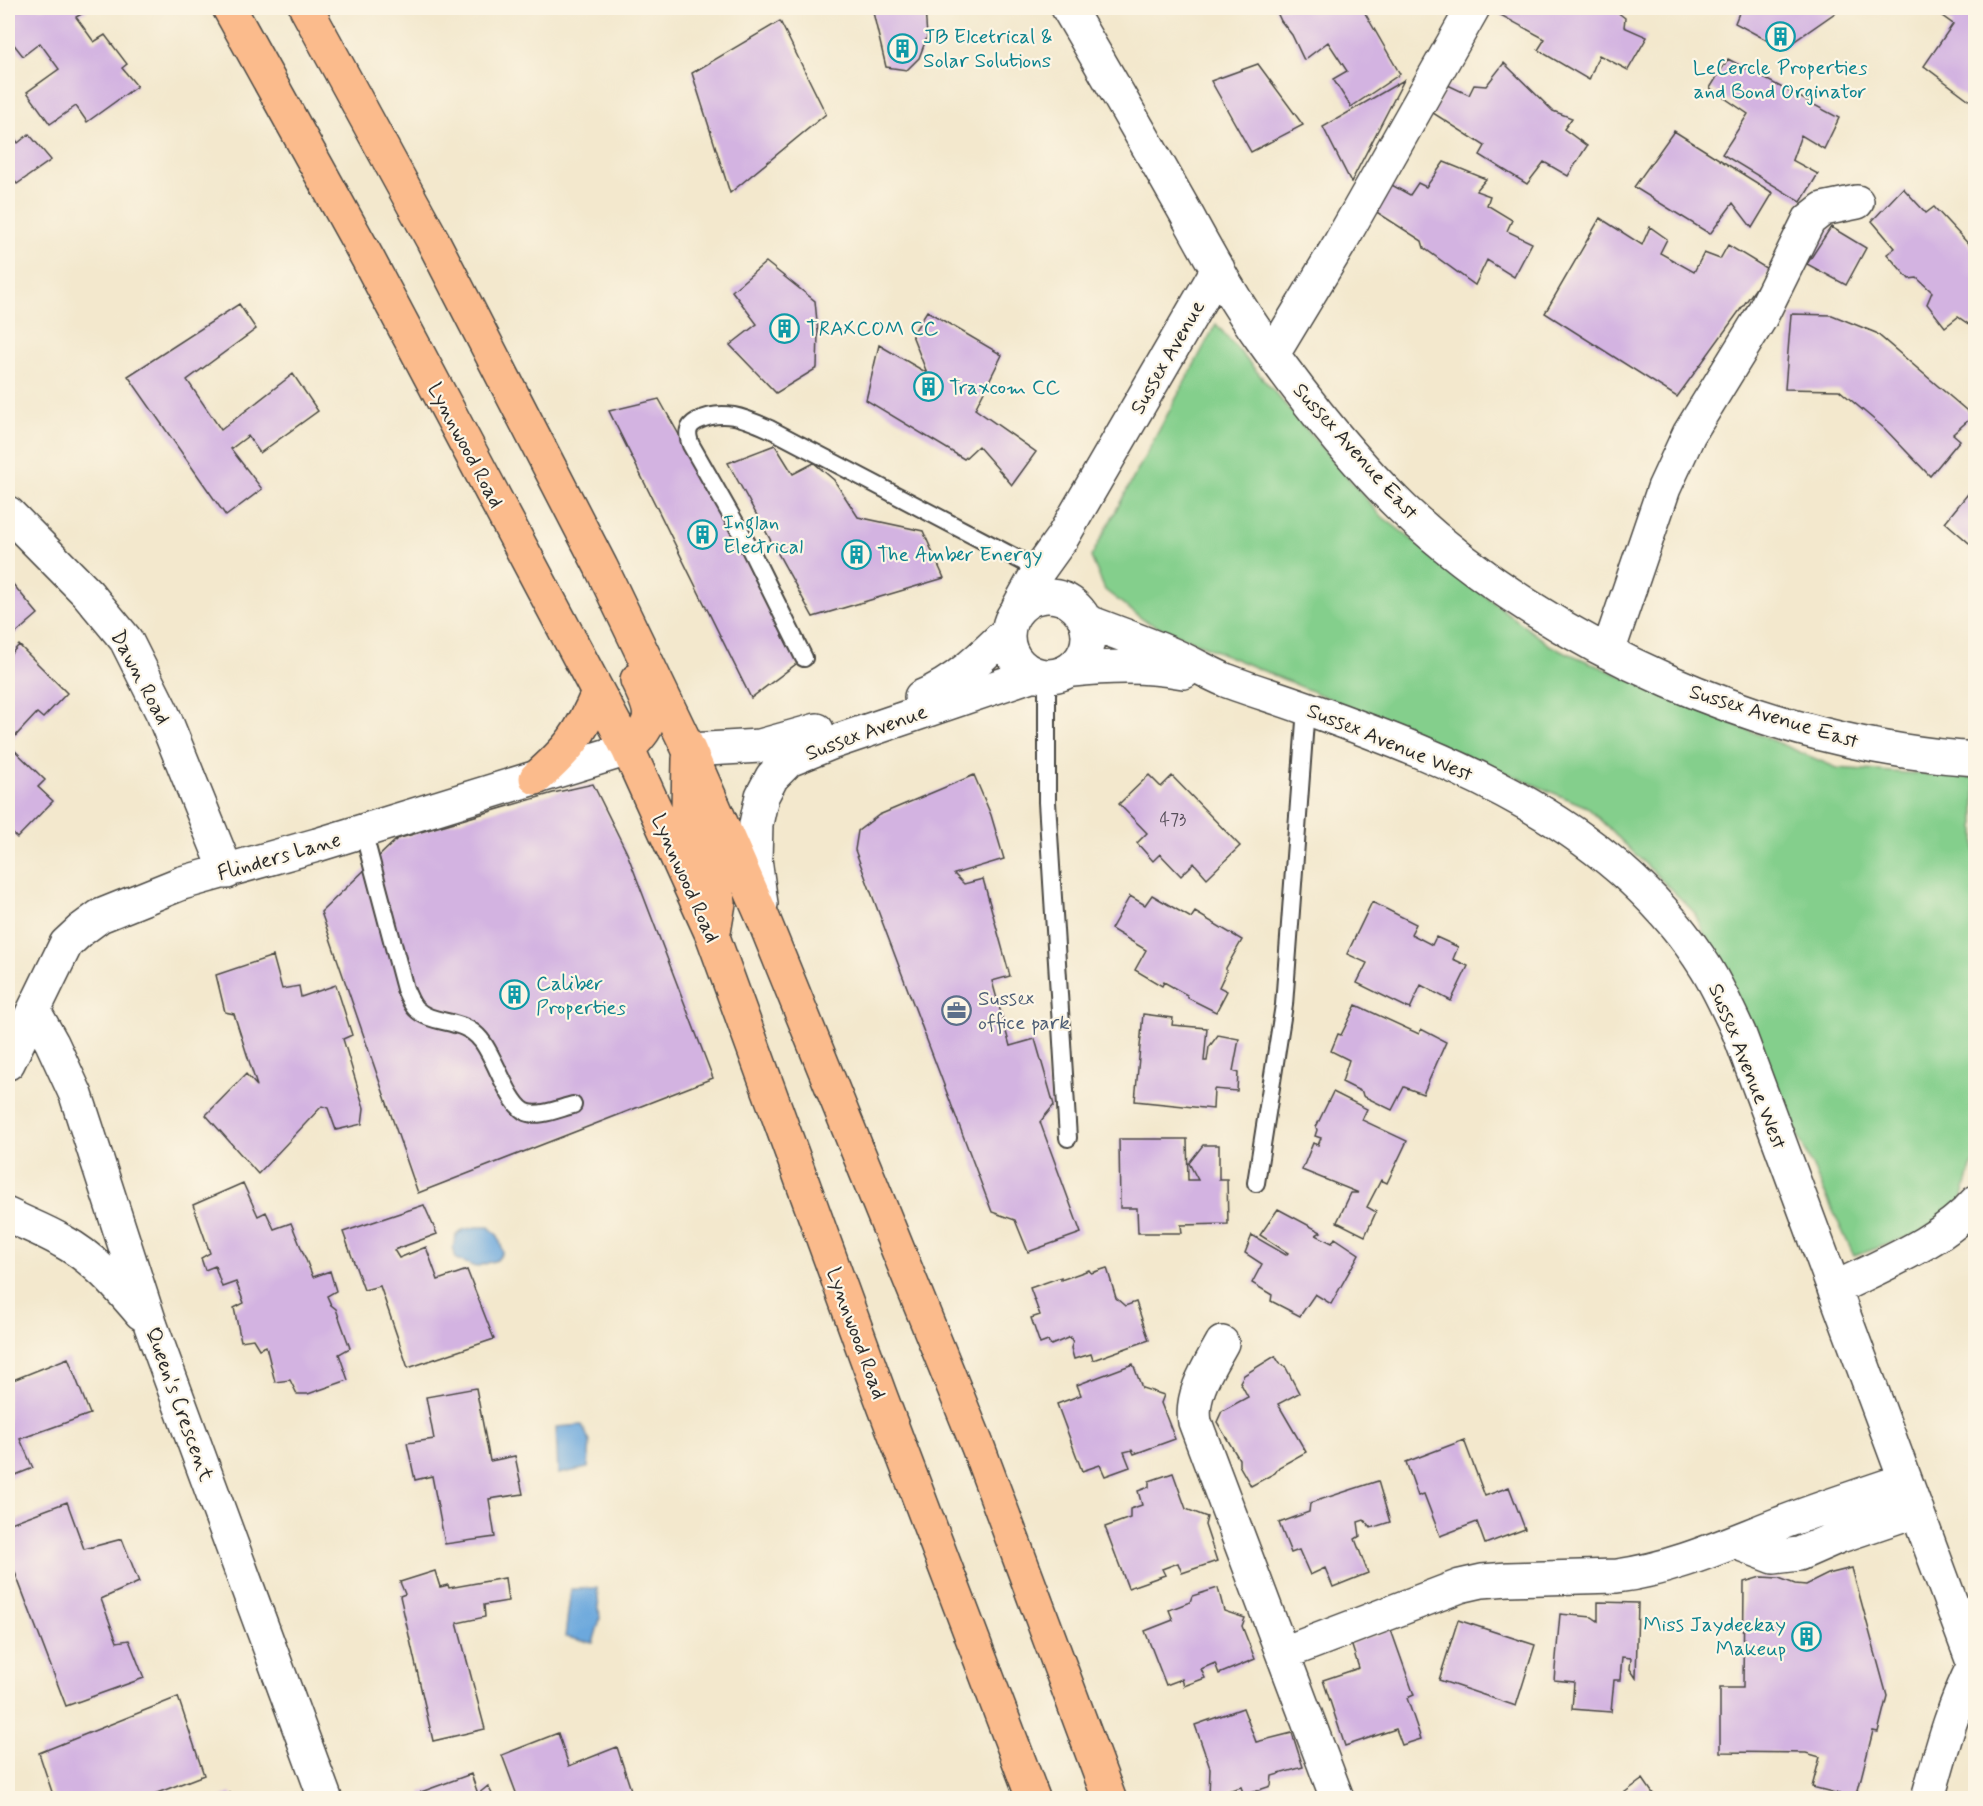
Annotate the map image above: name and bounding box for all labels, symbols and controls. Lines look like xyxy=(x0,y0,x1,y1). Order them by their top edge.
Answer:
building icon: LeCercle Properties and Bond Orginator xyxy=(1764,20,1796,52)
place label: JB Elcetrical & Solar Solutions xyxy=(923,23,1053,75)
building icon: JB Elcetrical & Solar Solutions xyxy=(886,32,918,64)
place label: LeCercle Properties and Bond Orginator xyxy=(1693,54,1867,106)
street label: Sussex Avenue xyxy=(1124,295,1212,420)
building icon: TRAXCOM CC xyxy=(769,312,801,344)
place label: TRAXCOM CC xyxy=(806,315,939,343)
building icon: Traxcom CC xyxy=(912,371,944,403)
place label: Traxcom CC xyxy=(949,374,1060,402)
street label: Sussex Avenue East xyxy=(1286,377,1425,527)
street label: Lynnwood Road xyxy=(420,378,510,513)
place label: Inglan Electrical xyxy=(723,509,803,561)
building icon: Inglan Electrical xyxy=(686,518,718,550)
building icon: The Amber Energy xyxy=(840,538,872,570)
place label: The Amber Energy xyxy=(877,541,1042,569)
street label: Dawn Road xyxy=(104,625,177,730)
street label: Sussex Avenue East xyxy=(1686,678,1862,756)
street label: Sussex Avenue West xyxy=(1303,697,1477,789)
street label: Sussex Avenue xyxy=(802,698,931,768)
house number: 473 xyxy=(1160,808,1186,832)
street label: Lynnwood Road xyxy=(644,810,726,947)
street label: Flinders Lane xyxy=(214,826,344,888)
place label: Caliber Properties xyxy=(536,970,626,1022)
building icon: Caliber Properties xyxy=(499,979,531,1011)
street label: Sussex Avenue West xyxy=(1701,979,1793,1154)
place label: Sussex office park xyxy=(978,985,1070,1037)
office icon: Sussex office park xyxy=(941,994,973,1026)
street label: Lynnwood Road xyxy=(819,1264,893,1403)
street label: Queen's Crescent xyxy=(138,1323,220,1486)
place label: Miss Jaydeekay Makeup xyxy=(1643,1611,1786,1663)
building icon: Miss Jaydeekay Makeup xyxy=(1791,1620,1823,1652)

